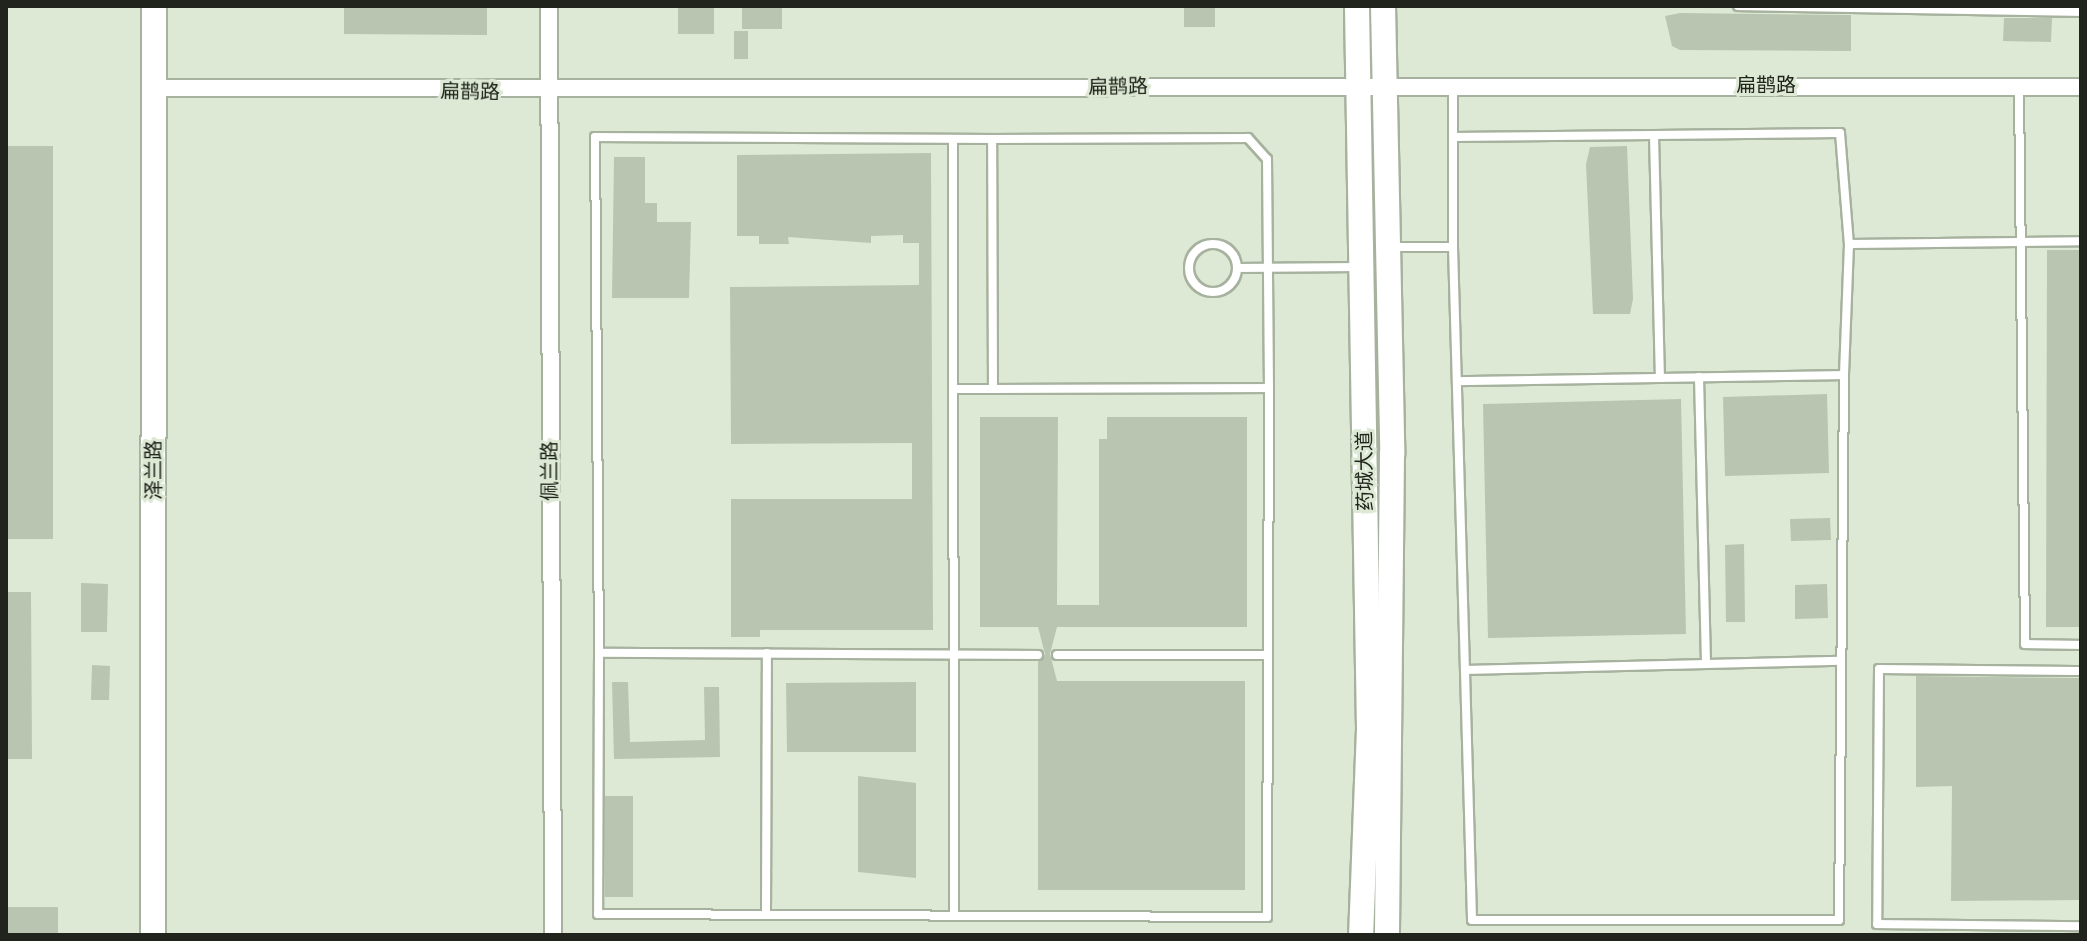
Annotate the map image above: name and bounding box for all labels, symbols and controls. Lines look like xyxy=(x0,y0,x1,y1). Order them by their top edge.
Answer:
street label: 扁鹊路 xyxy=(1736,73,1796,97)
street label: 扁鹊路 xyxy=(1088,74,1148,100)
street label: 扁鹊路 xyxy=(440,79,500,105)
street label: 药城大道 xyxy=(1352,431,1378,511)
street label: 泽兰路 xyxy=(142,440,166,500)
street label: 佩兰路 xyxy=(538,441,562,501)

